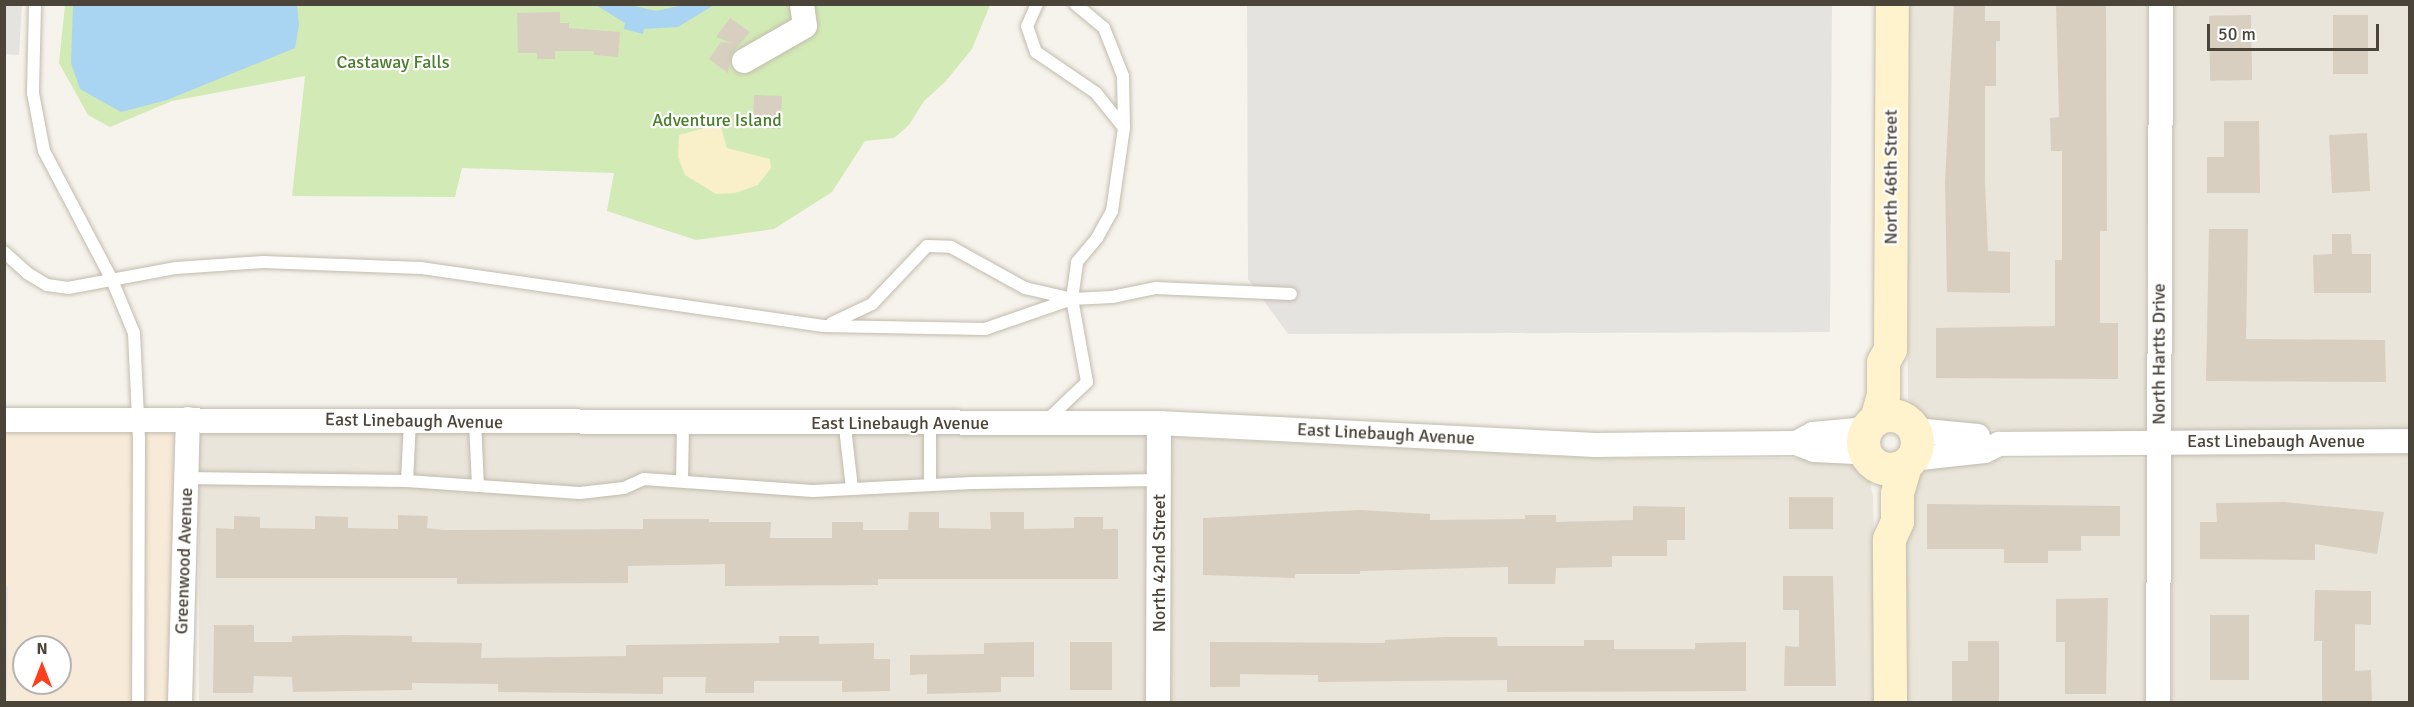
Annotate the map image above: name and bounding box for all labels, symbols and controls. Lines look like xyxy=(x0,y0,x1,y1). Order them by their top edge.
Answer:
scale bar xyxy=(2210,12,2382,50)
text: 50 m xyxy=(2218,23,2256,45)
park label: Castaway Falls xyxy=(336,51,450,73)
park label: Adventure Island xyxy=(652,109,782,131)
street label: North 46th Street xyxy=(1880,109,1902,245)
street label: North Hartts Drive xyxy=(2148,283,2170,425)
street label: East Linebaugh Avenue xyxy=(325,409,503,433)
street label: East Linebaugh Avenue xyxy=(811,412,989,434)
street label: East Linebaugh Avenue xyxy=(1296,419,1476,449)
street label: East Linebaugh Avenue xyxy=(2187,430,2365,452)
street label: Greenwood Avenue xyxy=(171,487,197,635)
street label: North 42nd Street xyxy=(1148,494,1170,632)
north arrow xyxy=(12,635,72,695)
text: N xyxy=(36,639,48,659)

